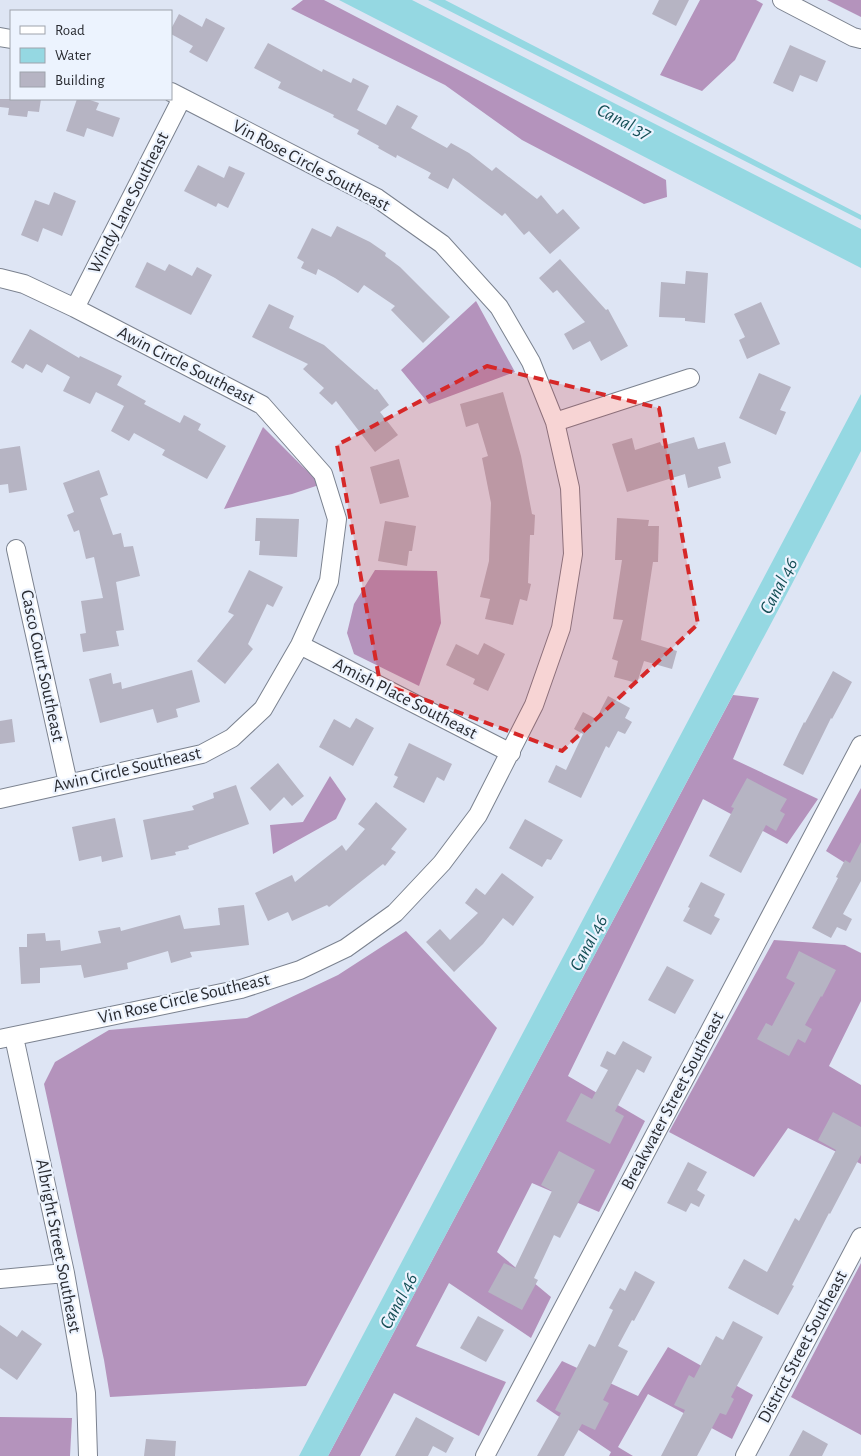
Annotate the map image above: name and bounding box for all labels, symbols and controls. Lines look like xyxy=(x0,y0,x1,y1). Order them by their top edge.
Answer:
legend xyxy=(10,10,172,100)
text: Road xyxy=(55,23,85,38)
text: Water xyxy=(55,48,91,63)
text: Building xyxy=(55,73,105,88)
water label: Canal 37 xyxy=(594,100,654,144)
street label: Vin Rose Circle Southeast xyxy=(229,117,393,215)
street label: Windy Lane Southeast xyxy=(86,129,173,277)
street label: Awin Circle Southeast xyxy=(115,324,258,408)
water label: Canal 46 xyxy=(756,555,802,617)
street label: Casco Court Southeast xyxy=(17,588,67,744)
street label: Amish Place Southeast xyxy=(330,655,480,743)
street label: Awin Circle Southeast xyxy=(51,744,203,796)
water label: Canal 46 xyxy=(566,912,612,974)
street label: Vin Rose Circle Southeast xyxy=(97,970,272,1027)
street label: Breakwater Street Southeast xyxy=(618,1009,728,1193)
street label: Albright Street Southeast xyxy=(32,1158,84,1335)
street label: District Street Southeast xyxy=(755,1268,851,1426)
water label: Canal 46 xyxy=(376,1270,422,1332)

